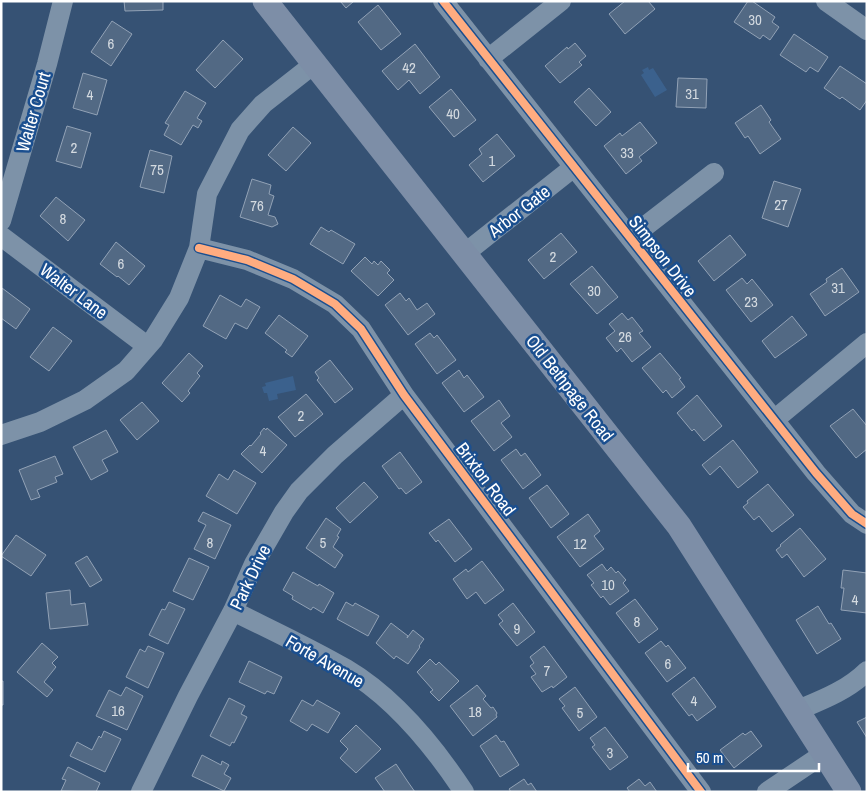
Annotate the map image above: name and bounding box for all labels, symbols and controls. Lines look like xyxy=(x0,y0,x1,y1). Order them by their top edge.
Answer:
house number: 30 xyxy=(748,9,762,30)
house number: 6 xyxy=(108,33,115,54)
house number: 42 xyxy=(402,57,416,78)
street label: Walter Court xyxy=(10,69,56,155)
house number: 31 xyxy=(685,83,699,104)
house number: 4 xyxy=(87,84,94,105)
house number: 40 xyxy=(446,103,460,124)
house number: 2 xyxy=(71,137,78,158)
house number: 33 xyxy=(620,142,634,163)
house number: 1 xyxy=(489,150,496,171)
house number: 75 xyxy=(150,159,164,180)
street label: Arbor Gate xyxy=(482,179,555,244)
house number: 27 xyxy=(774,194,788,215)
house number: 76 xyxy=(250,195,264,216)
house number: 8 xyxy=(60,208,67,229)
street label: Simpson Drive xyxy=(623,210,703,302)
house number: 2 xyxy=(550,246,557,267)
house number: 6 xyxy=(118,253,125,274)
street label: Walter Lane xyxy=(35,257,113,325)
house number: 31 xyxy=(831,277,845,298)
house number: 30 xyxy=(587,280,601,301)
house number: 23 xyxy=(744,291,758,312)
house number: 26 xyxy=(618,326,632,347)
street label: Old Bethpage Road xyxy=(520,329,620,447)
house number: 2 xyxy=(298,405,305,426)
street label: Brixton Road xyxy=(450,437,522,521)
house number: 4 xyxy=(260,440,267,461)
house number: 8 xyxy=(207,532,214,553)
house number: 5 xyxy=(320,532,327,553)
house number: 12 xyxy=(573,533,587,554)
street label: Park Drive xyxy=(223,540,277,614)
house number: 10 xyxy=(601,574,615,595)
house number: 4 xyxy=(852,589,859,610)
house number: 8 xyxy=(634,611,641,632)
house number: 9 xyxy=(514,618,521,639)
street label: Forte Avenue xyxy=(281,628,369,694)
house number: 6 xyxy=(665,653,672,674)
house number: 7 xyxy=(544,660,551,681)
house number: 4 xyxy=(691,690,698,711)
house number: 16 xyxy=(111,700,125,721)
house number: 18 xyxy=(468,701,482,722)
house number: 5 xyxy=(577,702,584,723)
scale bar xyxy=(688,740,819,772)
house number: 3 xyxy=(607,742,614,763)
text: 50 m xyxy=(696,747,723,768)

